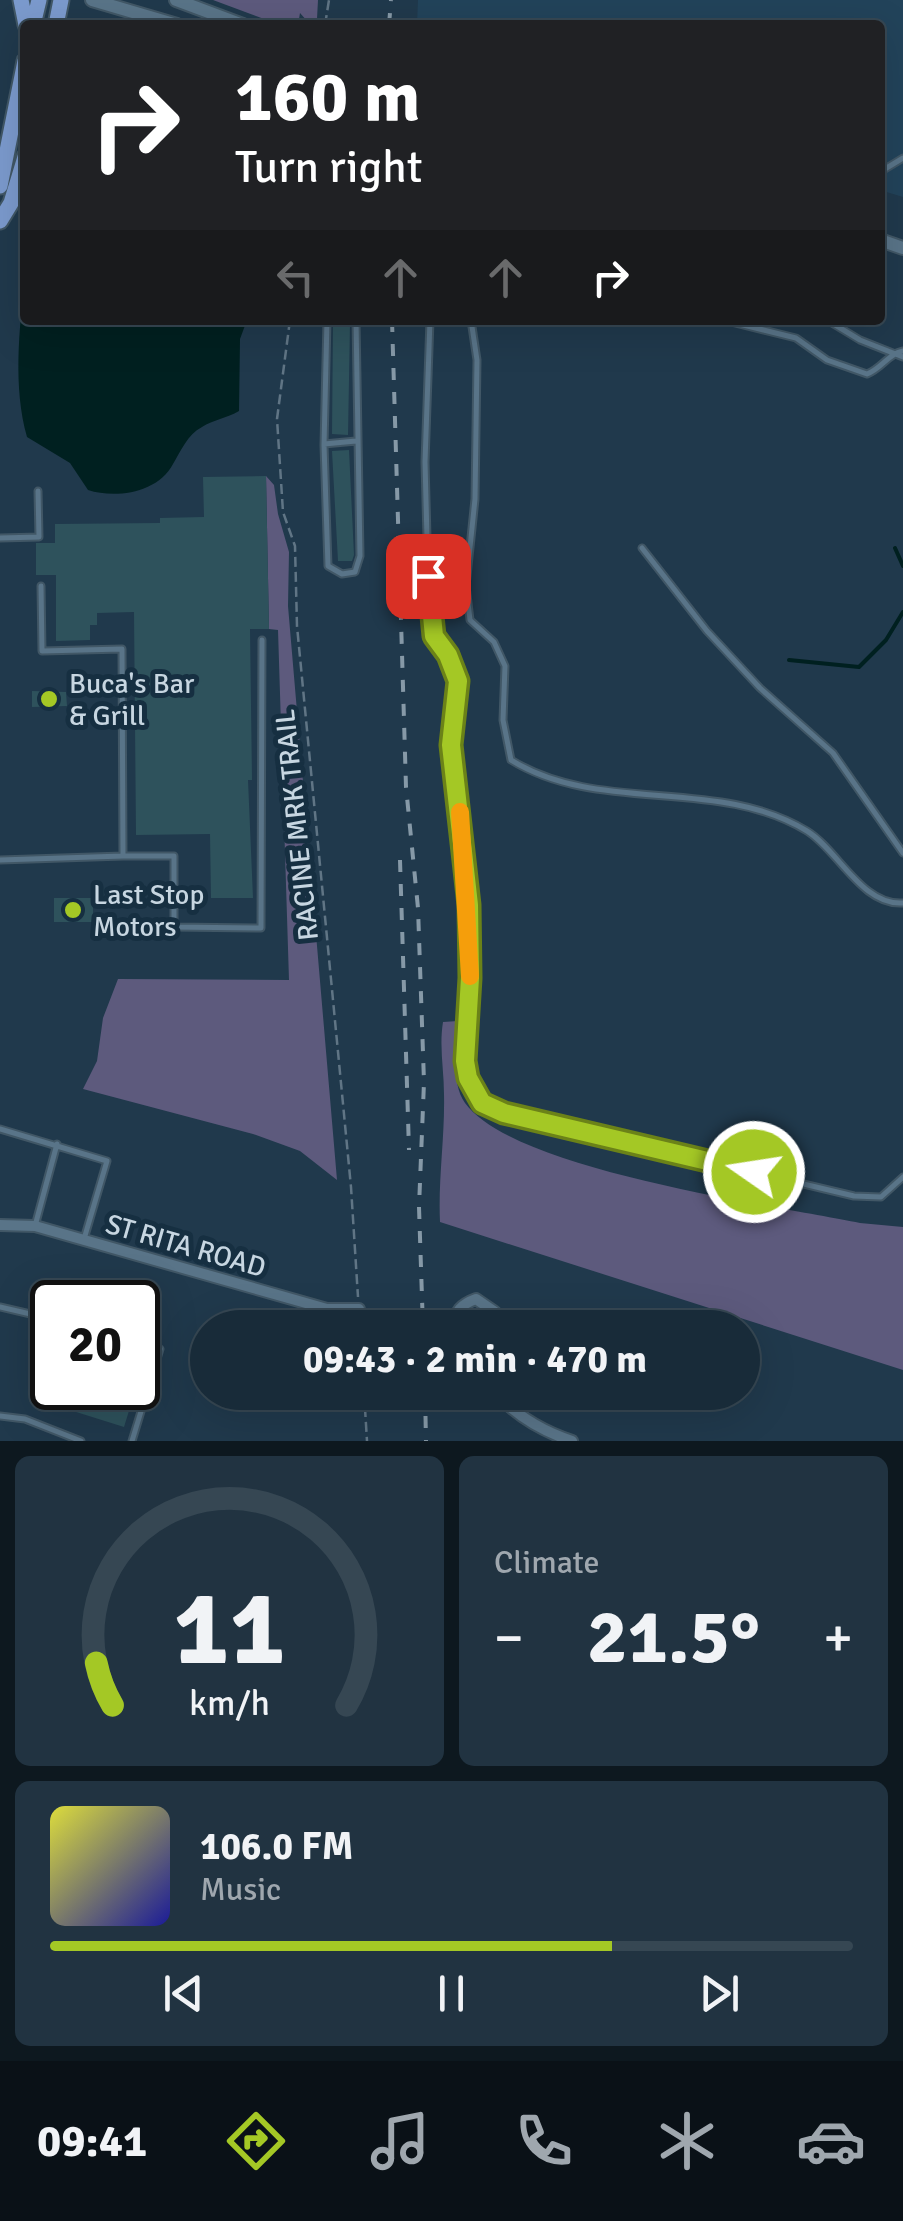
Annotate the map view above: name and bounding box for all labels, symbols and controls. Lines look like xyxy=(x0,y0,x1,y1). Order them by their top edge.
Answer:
text: 160 m xyxy=(235,54,420,140)
icon: right xyxy=(70,60,200,190)
text: Turn right xyxy=(235,140,423,195)
icon: left xyxy=(268,250,323,305)
icon: ahead xyxy=(373,250,428,305)
icon: ahead xyxy=(478,250,533,305)
icon: right xyxy=(583,250,638,305)
pin xyxy=(386,534,471,619)
icon: arrive xyxy=(401,549,456,604)
place label: Buca's Bar & Grill xyxy=(69,667,195,733)
marker: Buca's Bar & Grill xyxy=(38,688,60,710)
street label: RACINE MRK TRAIL xyxy=(268,708,326,942)
place label: Last Stop Motors xyxy=(93,878,204,944)
marker: Last Stop Motors xyxy=(62,899,84,921)
position arrow xyxy=(702,1120,806,1224)
street label: ST RITA ROAD xyxy=(102,1207,270,1285)
speed limit sign: 20 xyxy=(30,1280,160,1410)
text: 09:43 · 2 min · 470 m xyxy=(303,1336,647,1383)
text: Climate xyxy=(494,1543,600,1582)
text: 11 xyxy=(173,1565,286,1693)
text: 21.5° xyxy=(587,1591,760,1684)
text: − xyxy=(494,1604,524,1672)
text: + xyxy=(823,1604,853,1672)
text: km/h xyxy=(189,1681,270,1725)
text: 106.0 FM xyxy=(200,1823,353,1870)
text: Music xyxy=(200,1870,281,1909)
icon: previous xyxy=(156,1966,211,2021)
icon: pause xyxy=(424,1966,479,2021)
icon: next xyxy=(692,1966,747,2021)
icon: directions xyxy=(221,2106,291,2176)
icon: music xyxy=(365,2106,435,2176)
icon: phone xyxy=(509,2106,579,2176)
icon: climate xyxy=(652,2106,722,2176)
icon: car xyxy=(796,2106,866,2176)
text: 09:41 xyxy=(37,2114,147,2169)

